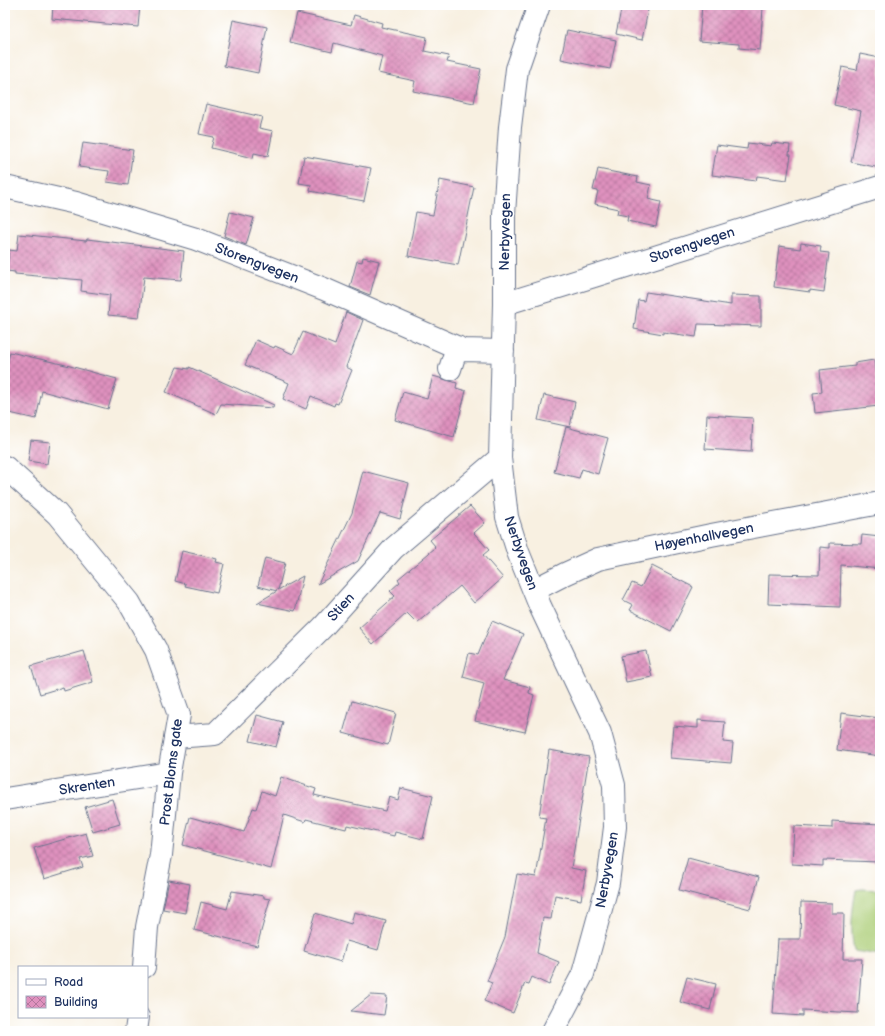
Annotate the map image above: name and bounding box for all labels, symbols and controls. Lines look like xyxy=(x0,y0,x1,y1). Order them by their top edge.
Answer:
street label: Nerbyvegen xyxy=(496,193,514,271)
street label: Storengvegen xyxy=(647,223,737,267)
street label: Storengvegen xyxy=(213,239,301,287)
street label: Nerbyvegen xyxy=(500,514,542,592)
street label: Høyenhallvegen xyxy=(653,519,755,555)
street label: Stien xyxy=(324,589,358,625)
street label: Prost Bloms gate xyxy=(156,718,186,826)
street label: Skrenten xyxy=(58,773,116,799)
street label: Nerbyvegen xyxy=(592,830,622,910)
legend xyxy=(18,966,148,1018)
text: Road xyxy=(54,975,83,990)
text: Building xyxy=(54,995,98,1010)

